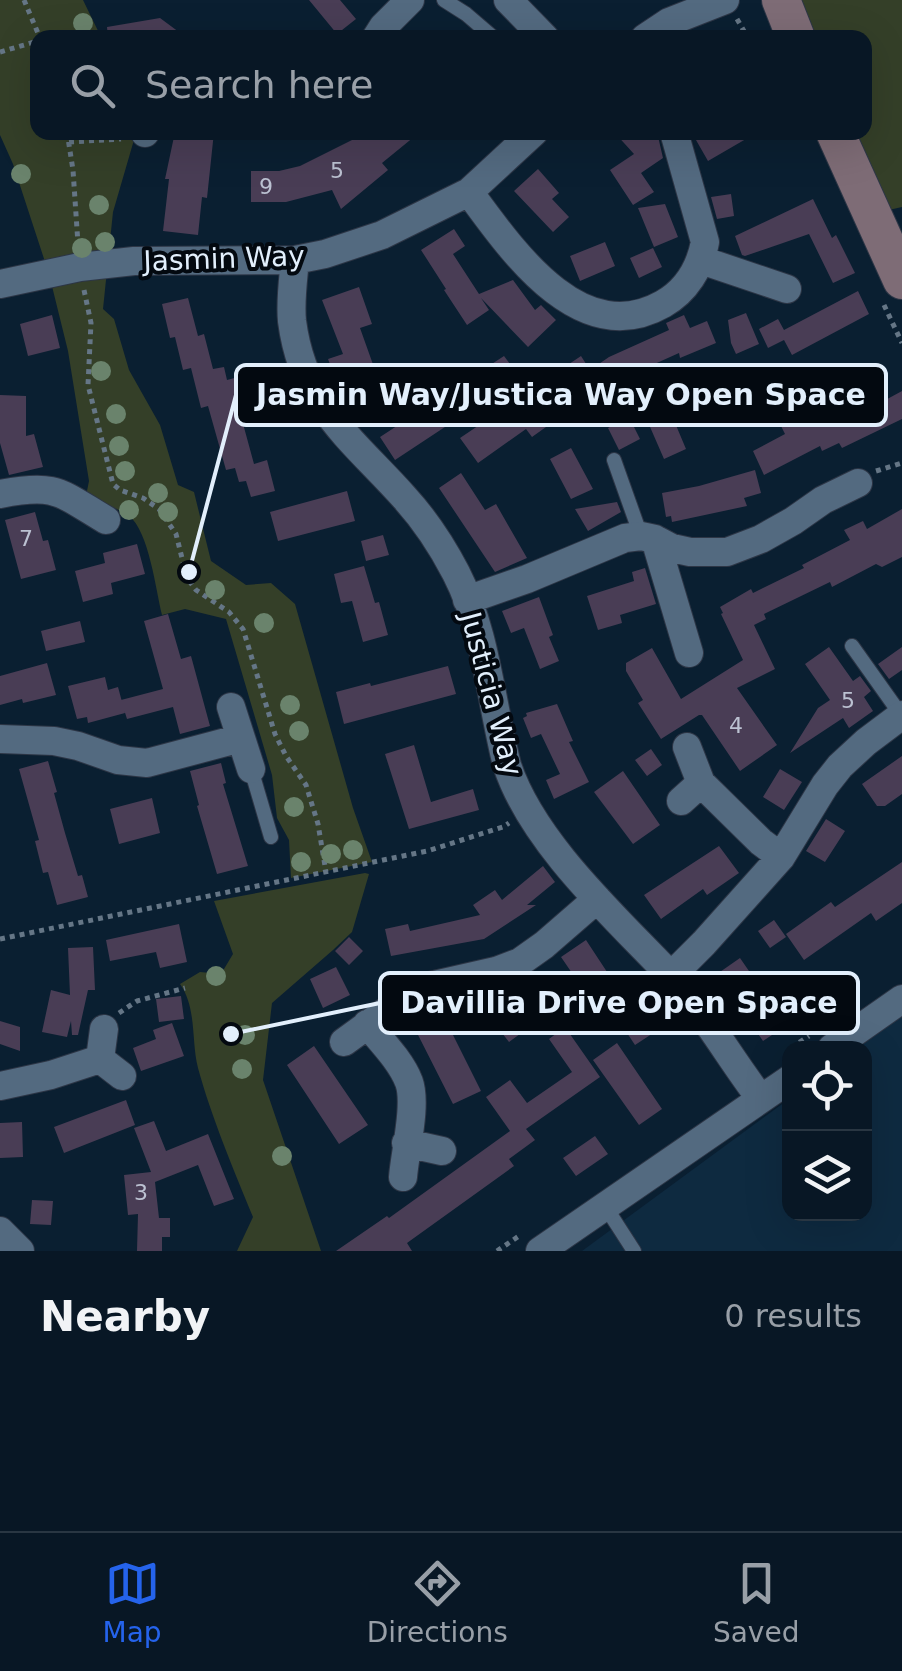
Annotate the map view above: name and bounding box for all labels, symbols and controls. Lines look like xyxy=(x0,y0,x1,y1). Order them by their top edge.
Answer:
search box xyxy=(30,30,872,140)
icon: search xyxy=(65,58,120,113)
text: Search here xyxy=(145,63,373,107)
house number: 5 xyxy=(330,158,344,183)
house number: 9 xyxy=(259,174,273,199)
street label: Jasmin Way xyxy=(141,239,305,278)
callout: Jasmin Way/Justica Way Open Space xyxy=(236,365,886,425)
text: Jasmin Way/Justica Way Open Space xyxy=(254,377,866,412)
house number: 7 xyxy=(19,526,33,551)
street label: Justicia Way xyxy=(453,607,529,780)
house number: 5 xyxy=(841,688,855,713)
house number: 4 xyxy=(729,713,743,738)
callout: Davillia Drive Open Space xyxy=(380,973,858,1033)
text: Davillia Drive Open Space xyxy=(400,985,838,1020)
map controls xyxy=(782,1041,872,1221)
button: locate xyxy=(782,1041,872,1131)
button: layers xyxy=(782,1131,872,1221)
house number: 3 xyxy=(134,1180,148,1205)
text: Nearby xyxy=(40,1292,210,1341)
text: 0 results xyxy=(724,1297,862,1335)
tab: Map xyxy=(103,1556,162,1649)
tab: Directions xyxy=(367,1556,508,1649)
tab: Saved xyxy=(713,1556,799,1649)

